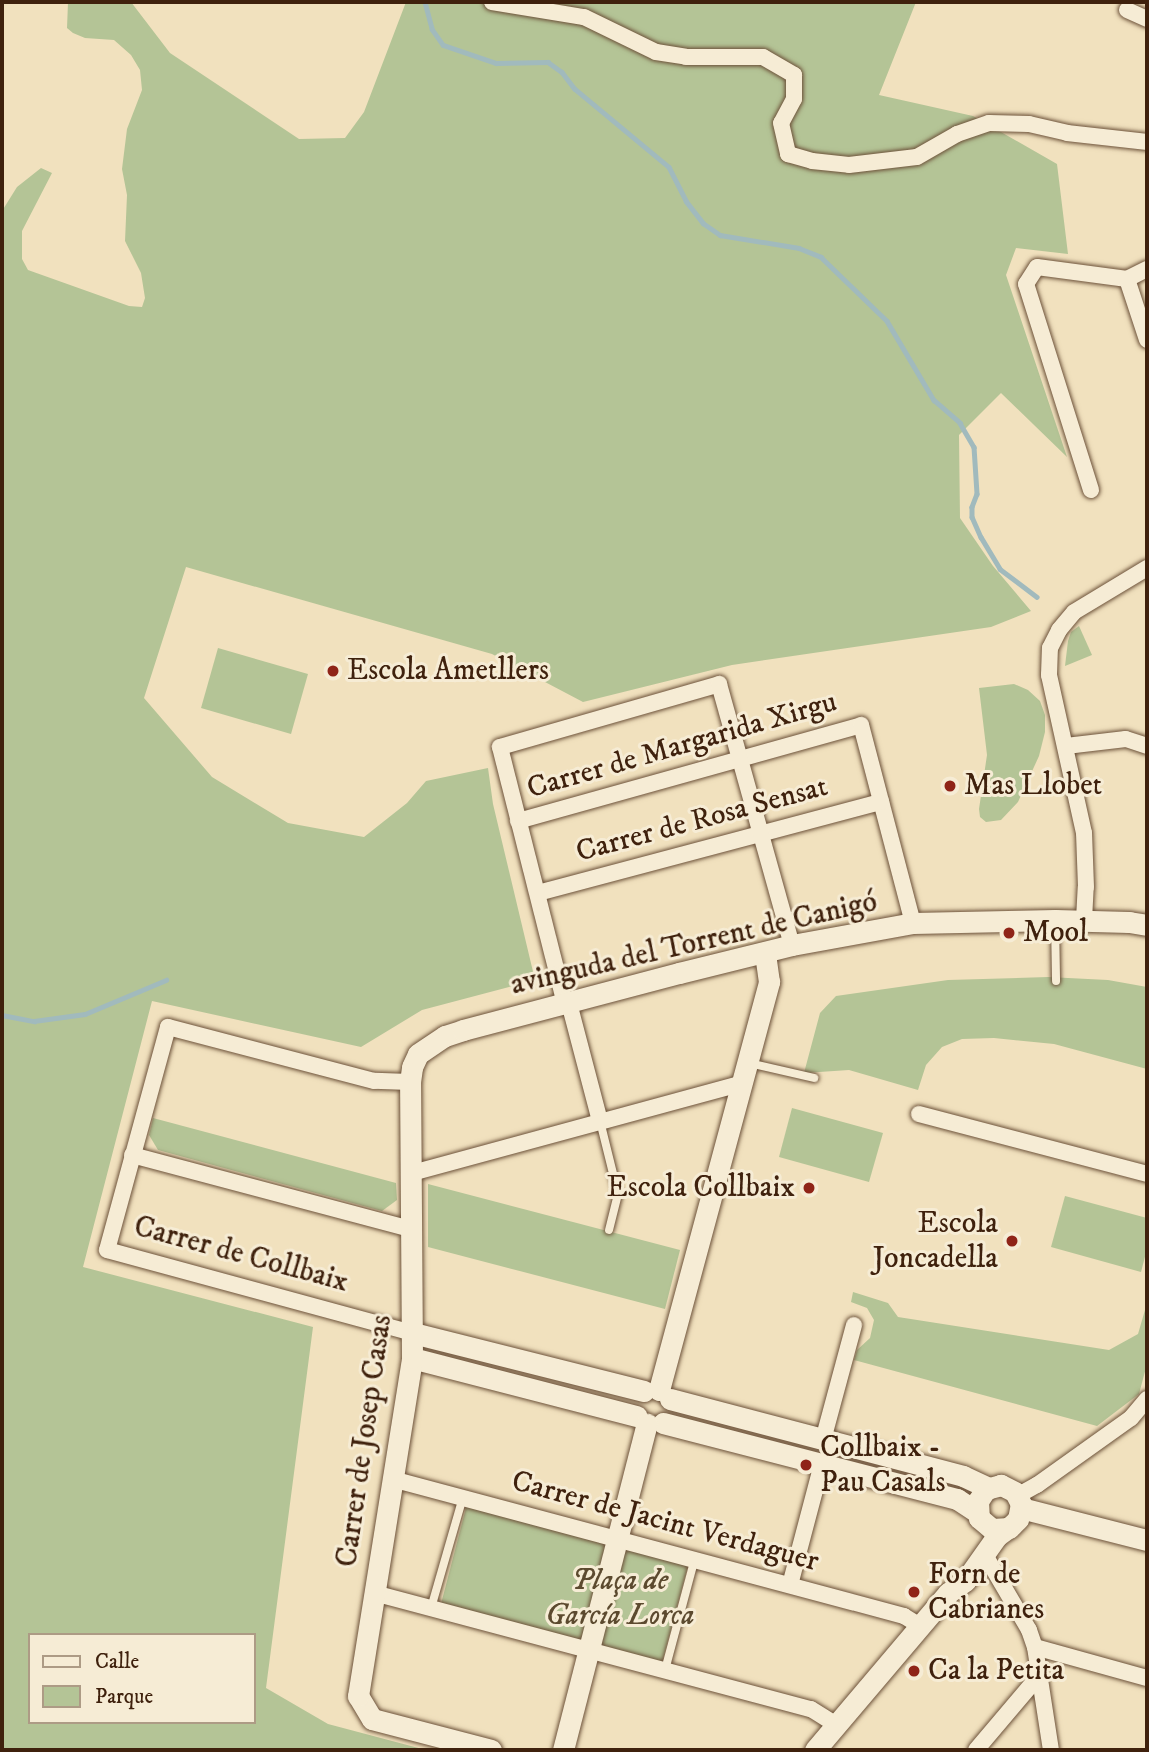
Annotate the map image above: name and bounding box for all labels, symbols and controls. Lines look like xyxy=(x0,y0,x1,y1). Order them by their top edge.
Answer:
place label: Escola Ametllers xyxy=(347,653,549,689)
marker: Escola Ametllers xyxy=(325,663,341,679)
street label: Carrer de Margarida Xirgu xyxy=(523,685,841,807)
place label: Mas Llobet xyxy=(964,768,1102,804)
street label: Carrer de Rosa Sensat xyxy=(572,769,832,871)
marker: Mas Llobet xyxy=(942,778,958,794)
street label: avinguda del Torrent de Canigó xyxy=(507,884,881,1004)
place label: Mool xyxy=(1023,915,1088,951)
marker: Mool xyxy=(1001,925,1017,941)
place label: Escola Collbaix xyxy=(606,1170,795,1206)
marker: Escola Collbaix xyxy=(801,1180,817,1196)
place label: Escola Joncadella xyxy=(873,1206,998,1276)
street label: Carrer de Collbaix xyxy=(130,1209,352,1301)
marker: Escola Joncadella xyxy=(1004,1233,1020,1249)
street label: Carrer de Josep Casas xyxy=(329,1313,401,1569)
place label: Collbaix - Pau Casals xyxy=(820,1430,946,1500)
marker: Collbaix - Pau Casals xyxy=(798,1457,814,1473)
street label: Carrer de Jacint Verdaguer xyxy=(508,1464,822,1580)
place label: Forn de Cabrianes xyxy=(928,1557,1044,1628)
park label: Plaça de García Lorca xyxy=(546,1563,694,1634)
marker: Forn de Cabrianes xyxy=(906,1584,922,1600)
legend xyxy=(28,1633,256,1724)
text: Calle xyxy=(95,1649,139,1675)
place label: Ca la Petita xyxy=(928,1653,1064,1689)
marker: Ca la Petita xyxy=(906,1663,922,1679)
text: Parque xyxy=(95,1684,153,1710)

